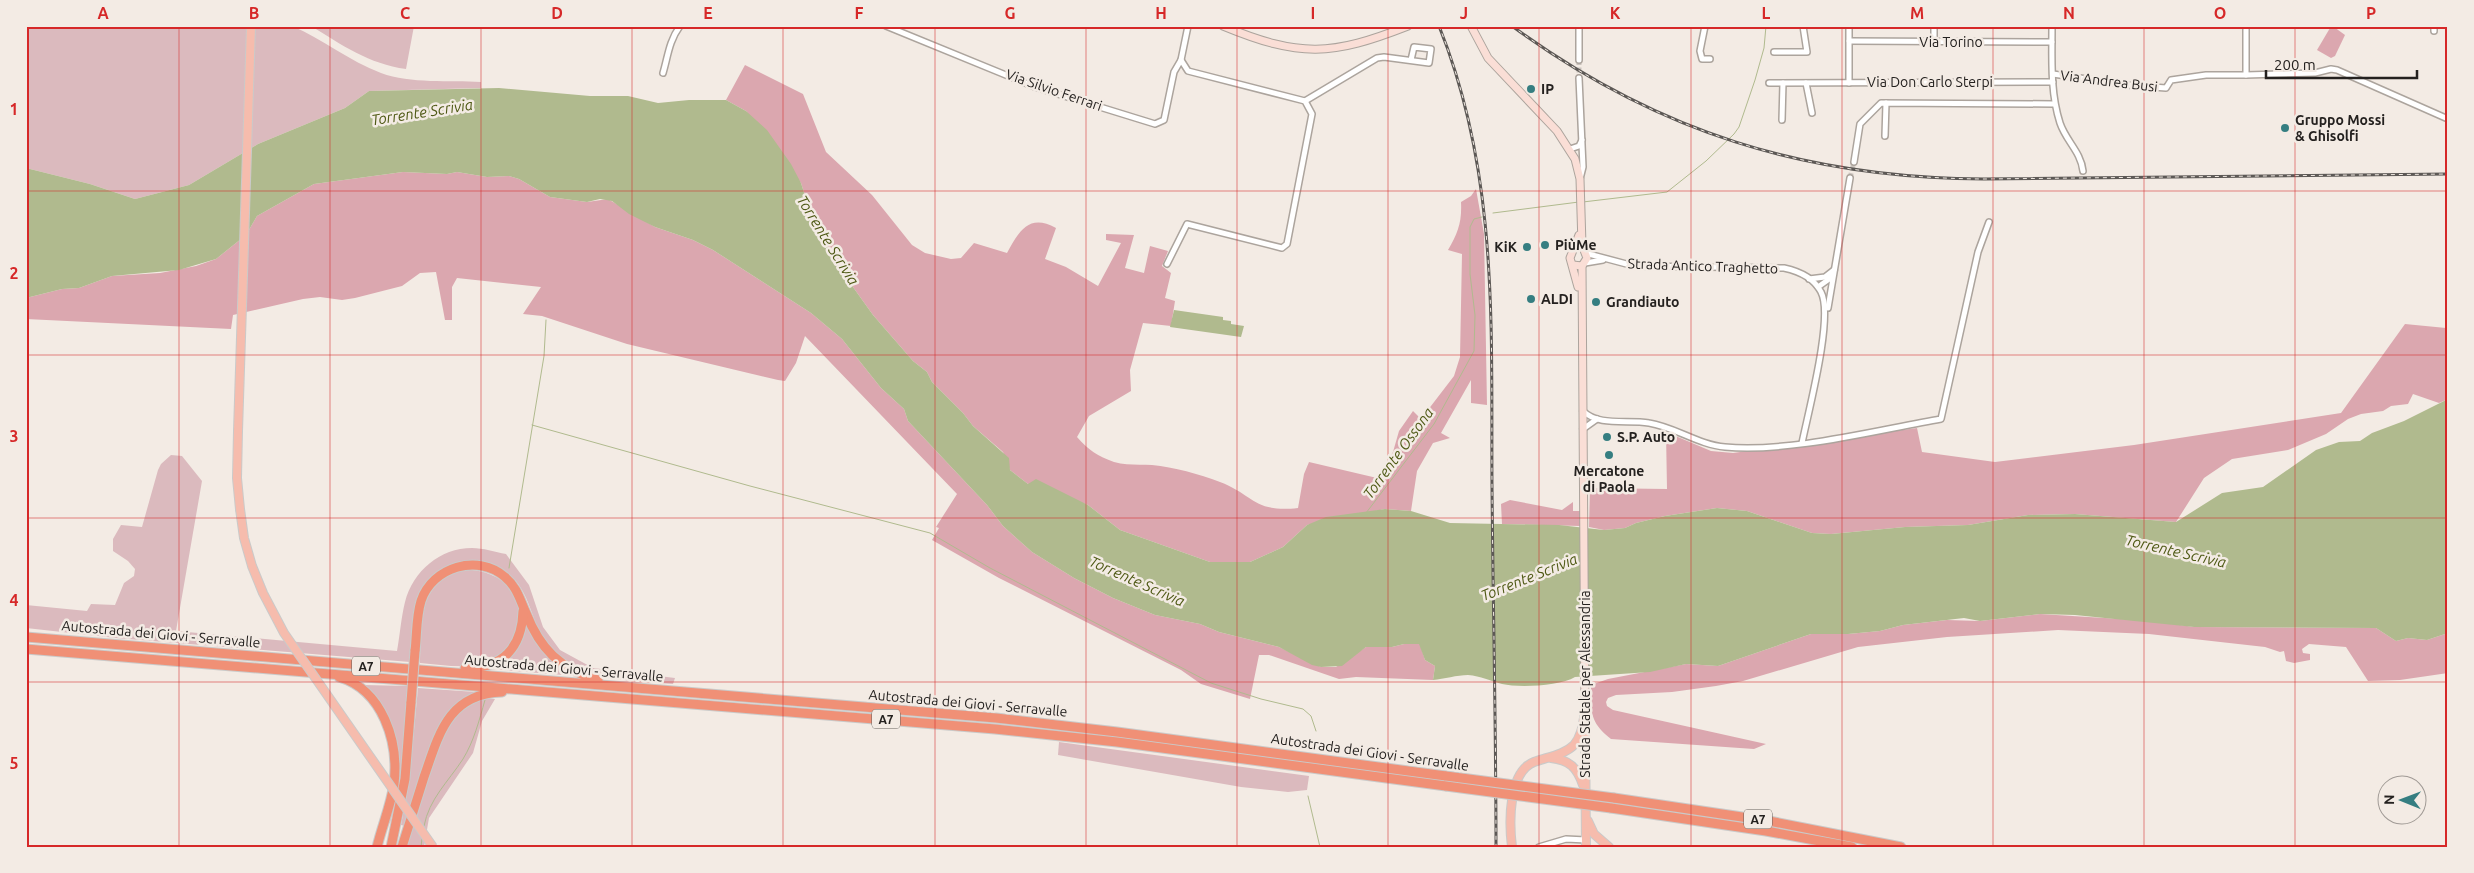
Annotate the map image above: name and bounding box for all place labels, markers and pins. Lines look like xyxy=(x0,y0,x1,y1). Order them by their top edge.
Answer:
place label: IP xyxy=(1541,81,1554,97)
marker: IP xyxy=(1525,83,1537,95)
place label: Gruppo Mossi & Ghisolfi xyxy=(2295,112,2385,144)
marker: Gruppo Mossi & Ghisolfi xyxy=(2279,122,2291,134)
place label: PiùMe xyxy=(1555,237,1596,253)
place label: KiK xyxy=(1494,239,1518,255)
marker: PiùMe xyxy=(1539,239,1551,251)
marker: KiK xyxy=(1521,241,1533,253)
place label: ALDI xyxy=(1541,291,1573,307)
marker: ALDI xyxy=(1525,293,1537,305)
place label: Grandiauto xyxy=(1606,294,1679,310)
marker: Grandiauto xyxy=(1590,296,1602,308)
place label: S.P. Auto xyxy=(1617,429,1675,445)
marker: S.P. Auto xyxy=(1601,431,1613,443)
marker: Mercatone di Paola xyxy=(1603,449,1615,461)
place label: Mercatone di Paola xyxy=(1574,463,1644,495)

